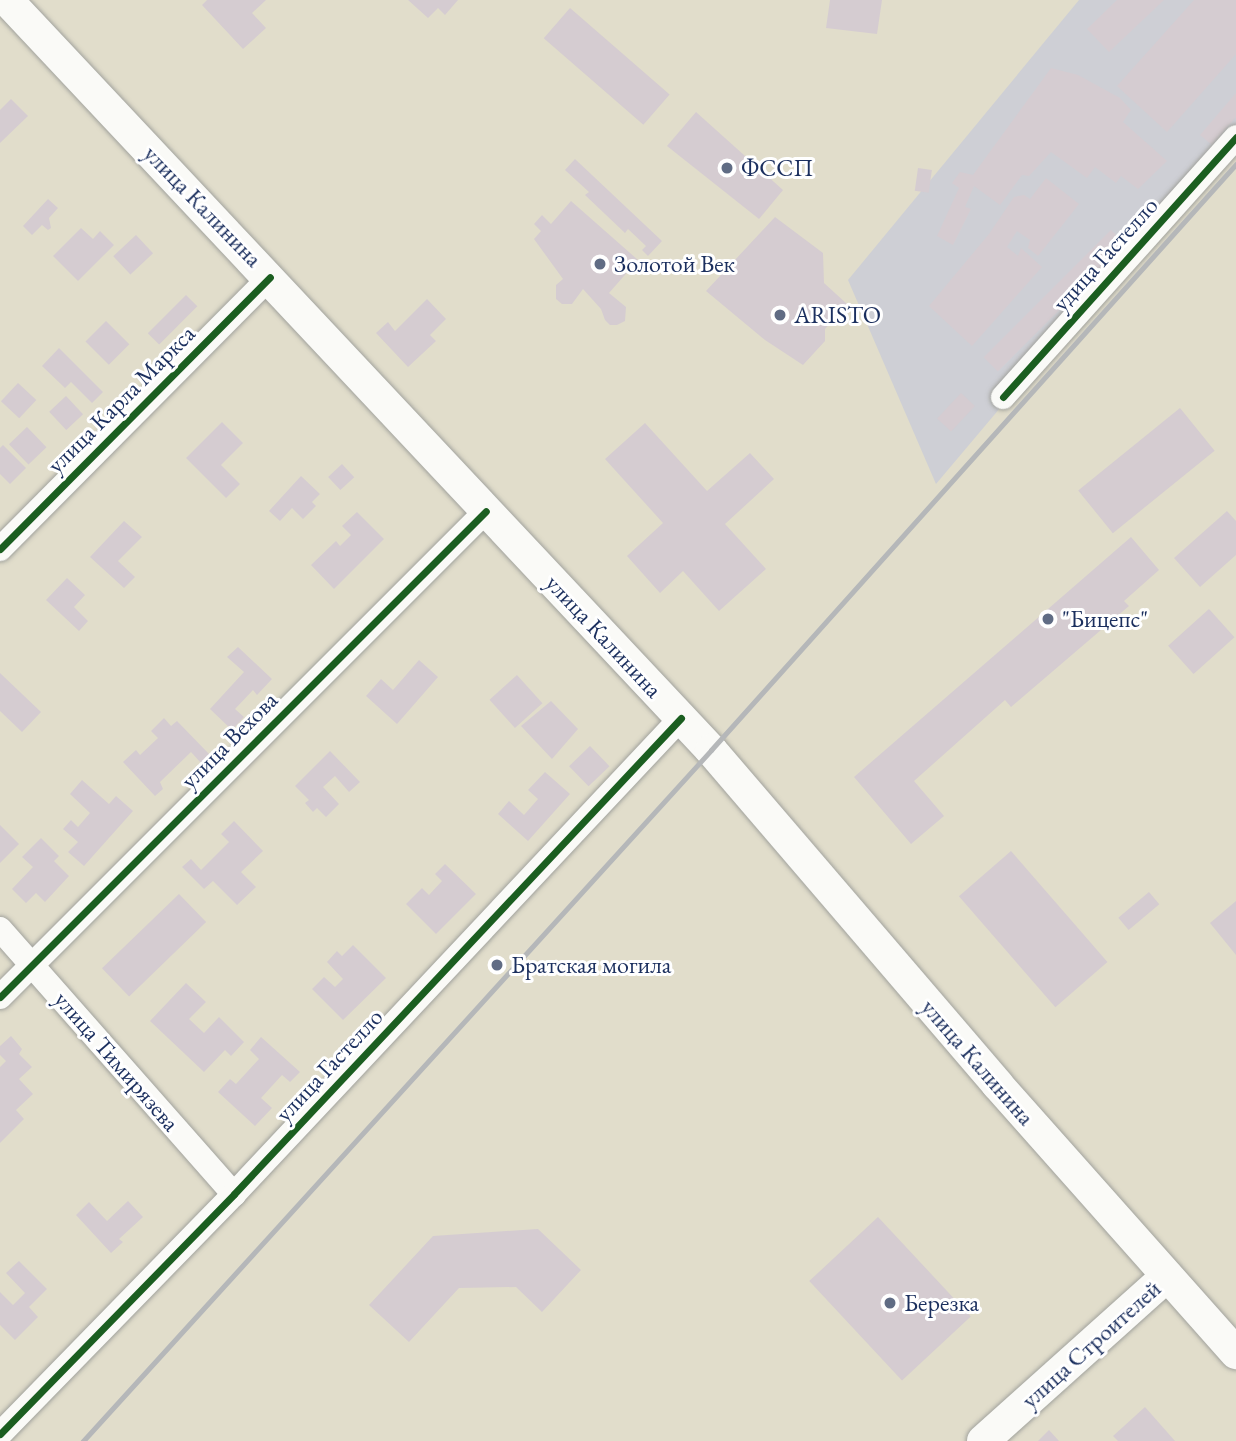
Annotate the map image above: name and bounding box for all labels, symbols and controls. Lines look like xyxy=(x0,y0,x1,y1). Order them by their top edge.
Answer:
street label: улица Калинина xyxy=(138,139,268,273)
place label: ФССП xyxy=(741,154,813,182)
marker: ФССП xyxy=(719,160,735,176)
street label: удица Гастелло xyxy=(1046,191,1164,317)
place label: Золотой Век xyxy=(614,250,735,278)
marker: Золотой Век xyxy=(592,256,608,272)
place label: ARISTO xyxy=(794,301,881,329)
marker: ARISTO xyxy=(772,307,788,323)
street label: улица Карла Маркса xyxy=(41,319,201,479)
street label: улица Калинина xyxy=(540,568,668,704)
place label: "Бицепс" xyxy=(1062,605,1148,633)
marker: "Бицепс" xyxy=(1040,611,1056,627)
street label: улица Вехова xyxy=(175,686,283,794)
place label: Братская могила xyxy=(511,951,671,979)
marker: Братская могила xyxy=(489,957,505,973)
street label: улица Тимирязева xyxy=(48,985,186,1137)
street label: улица Калинина xyxy=(915,993,1041,1131)
street label: улица Гастелло xyxy=(269,1002,389,1128)
street label: улица Строителей xyxy=(1015,1274,1167,1414)
place label: Березка xyxy=(904,1289,979,1317)
marker: Березка xyxy=(882,1295,898,1311)

